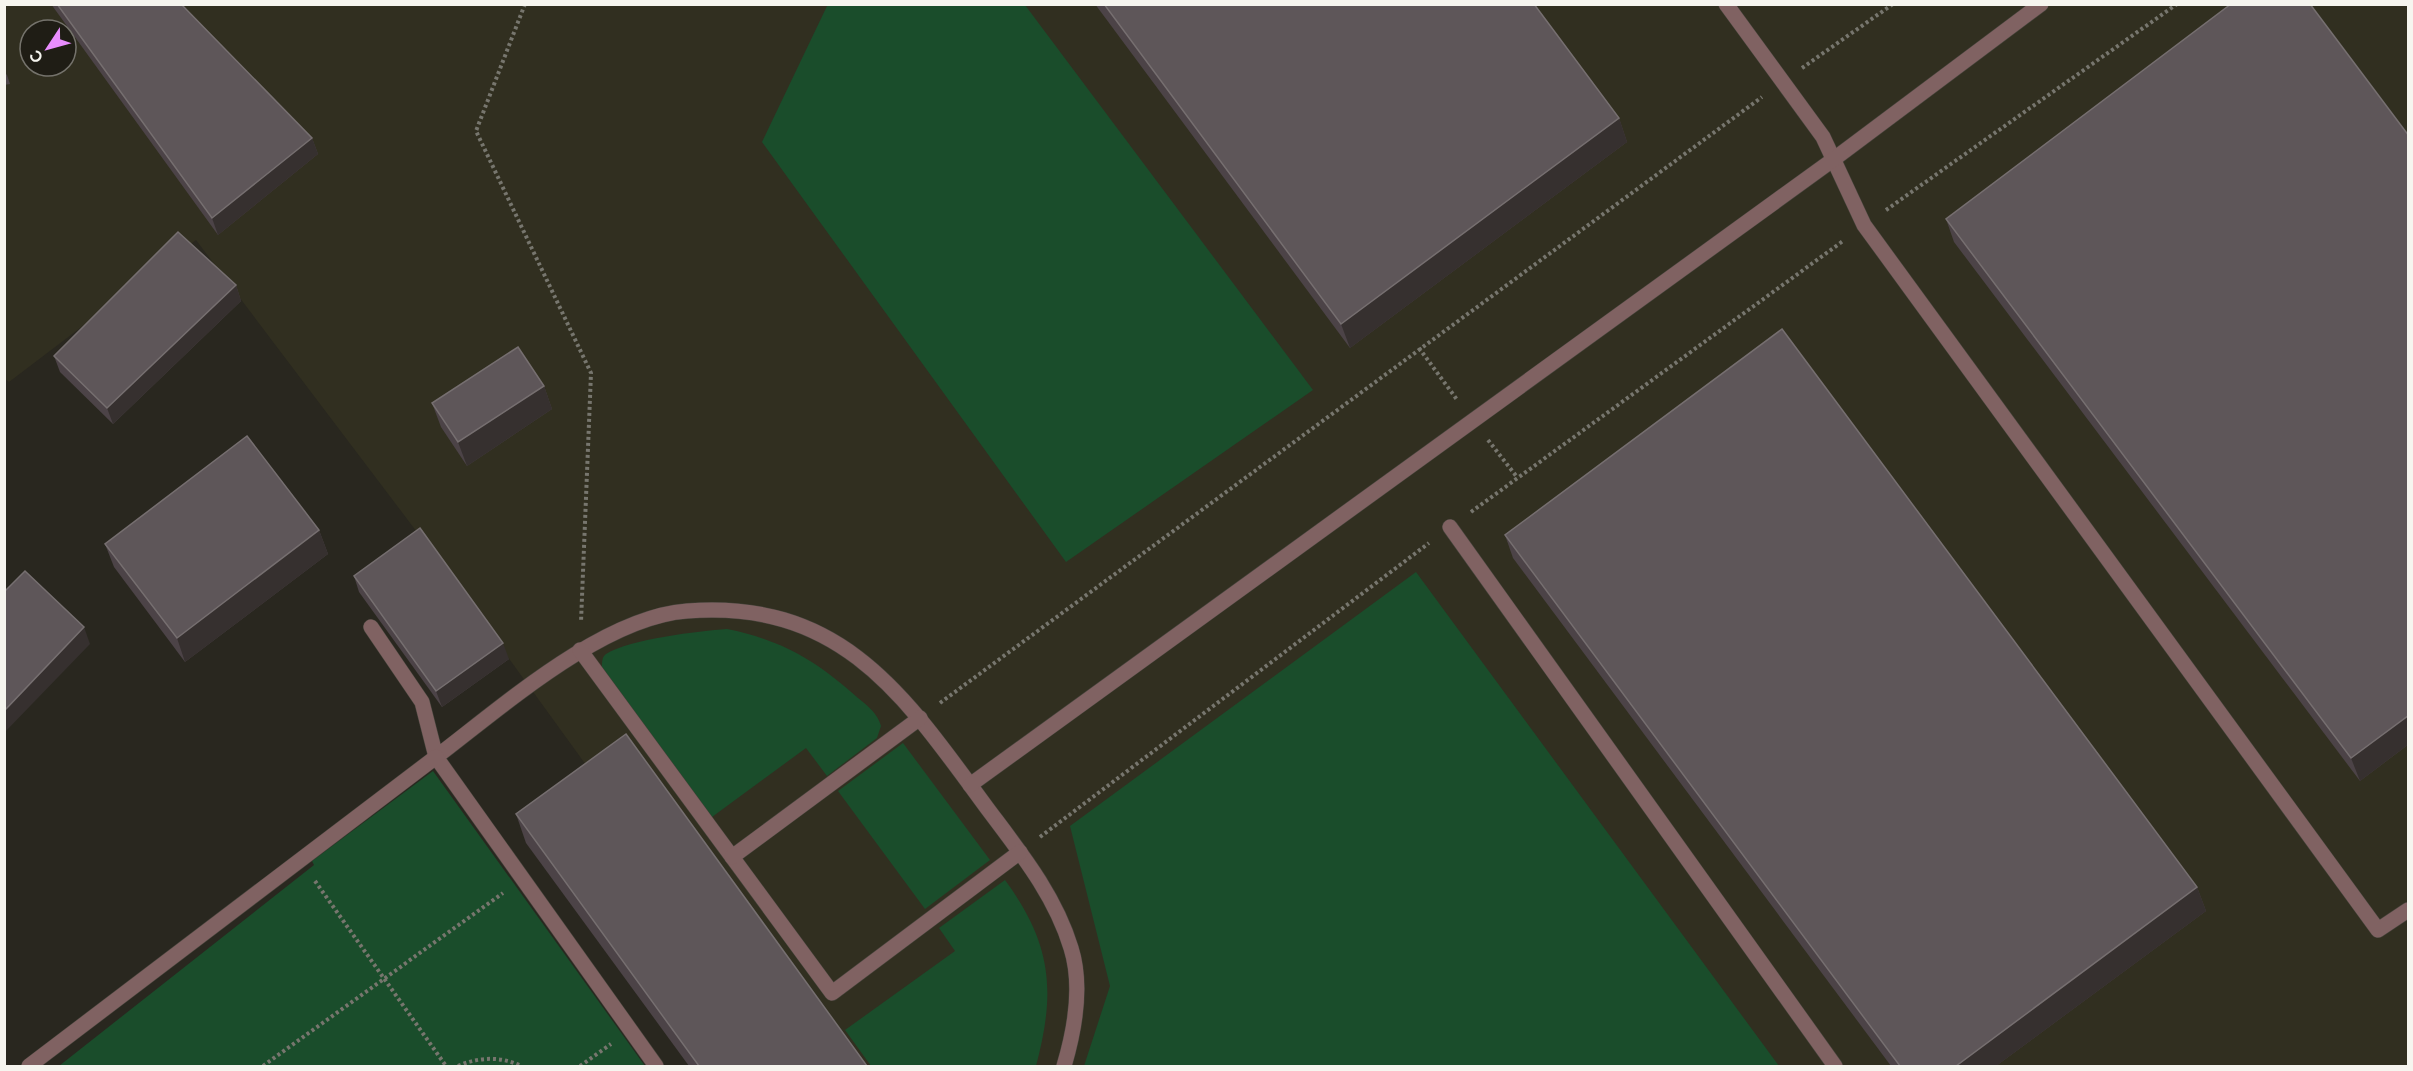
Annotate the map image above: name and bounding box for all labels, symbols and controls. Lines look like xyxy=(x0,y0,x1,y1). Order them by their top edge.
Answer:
north arrow xyxy=(18,18,78,78)
text: С xyxy=(25,46,47,67)

